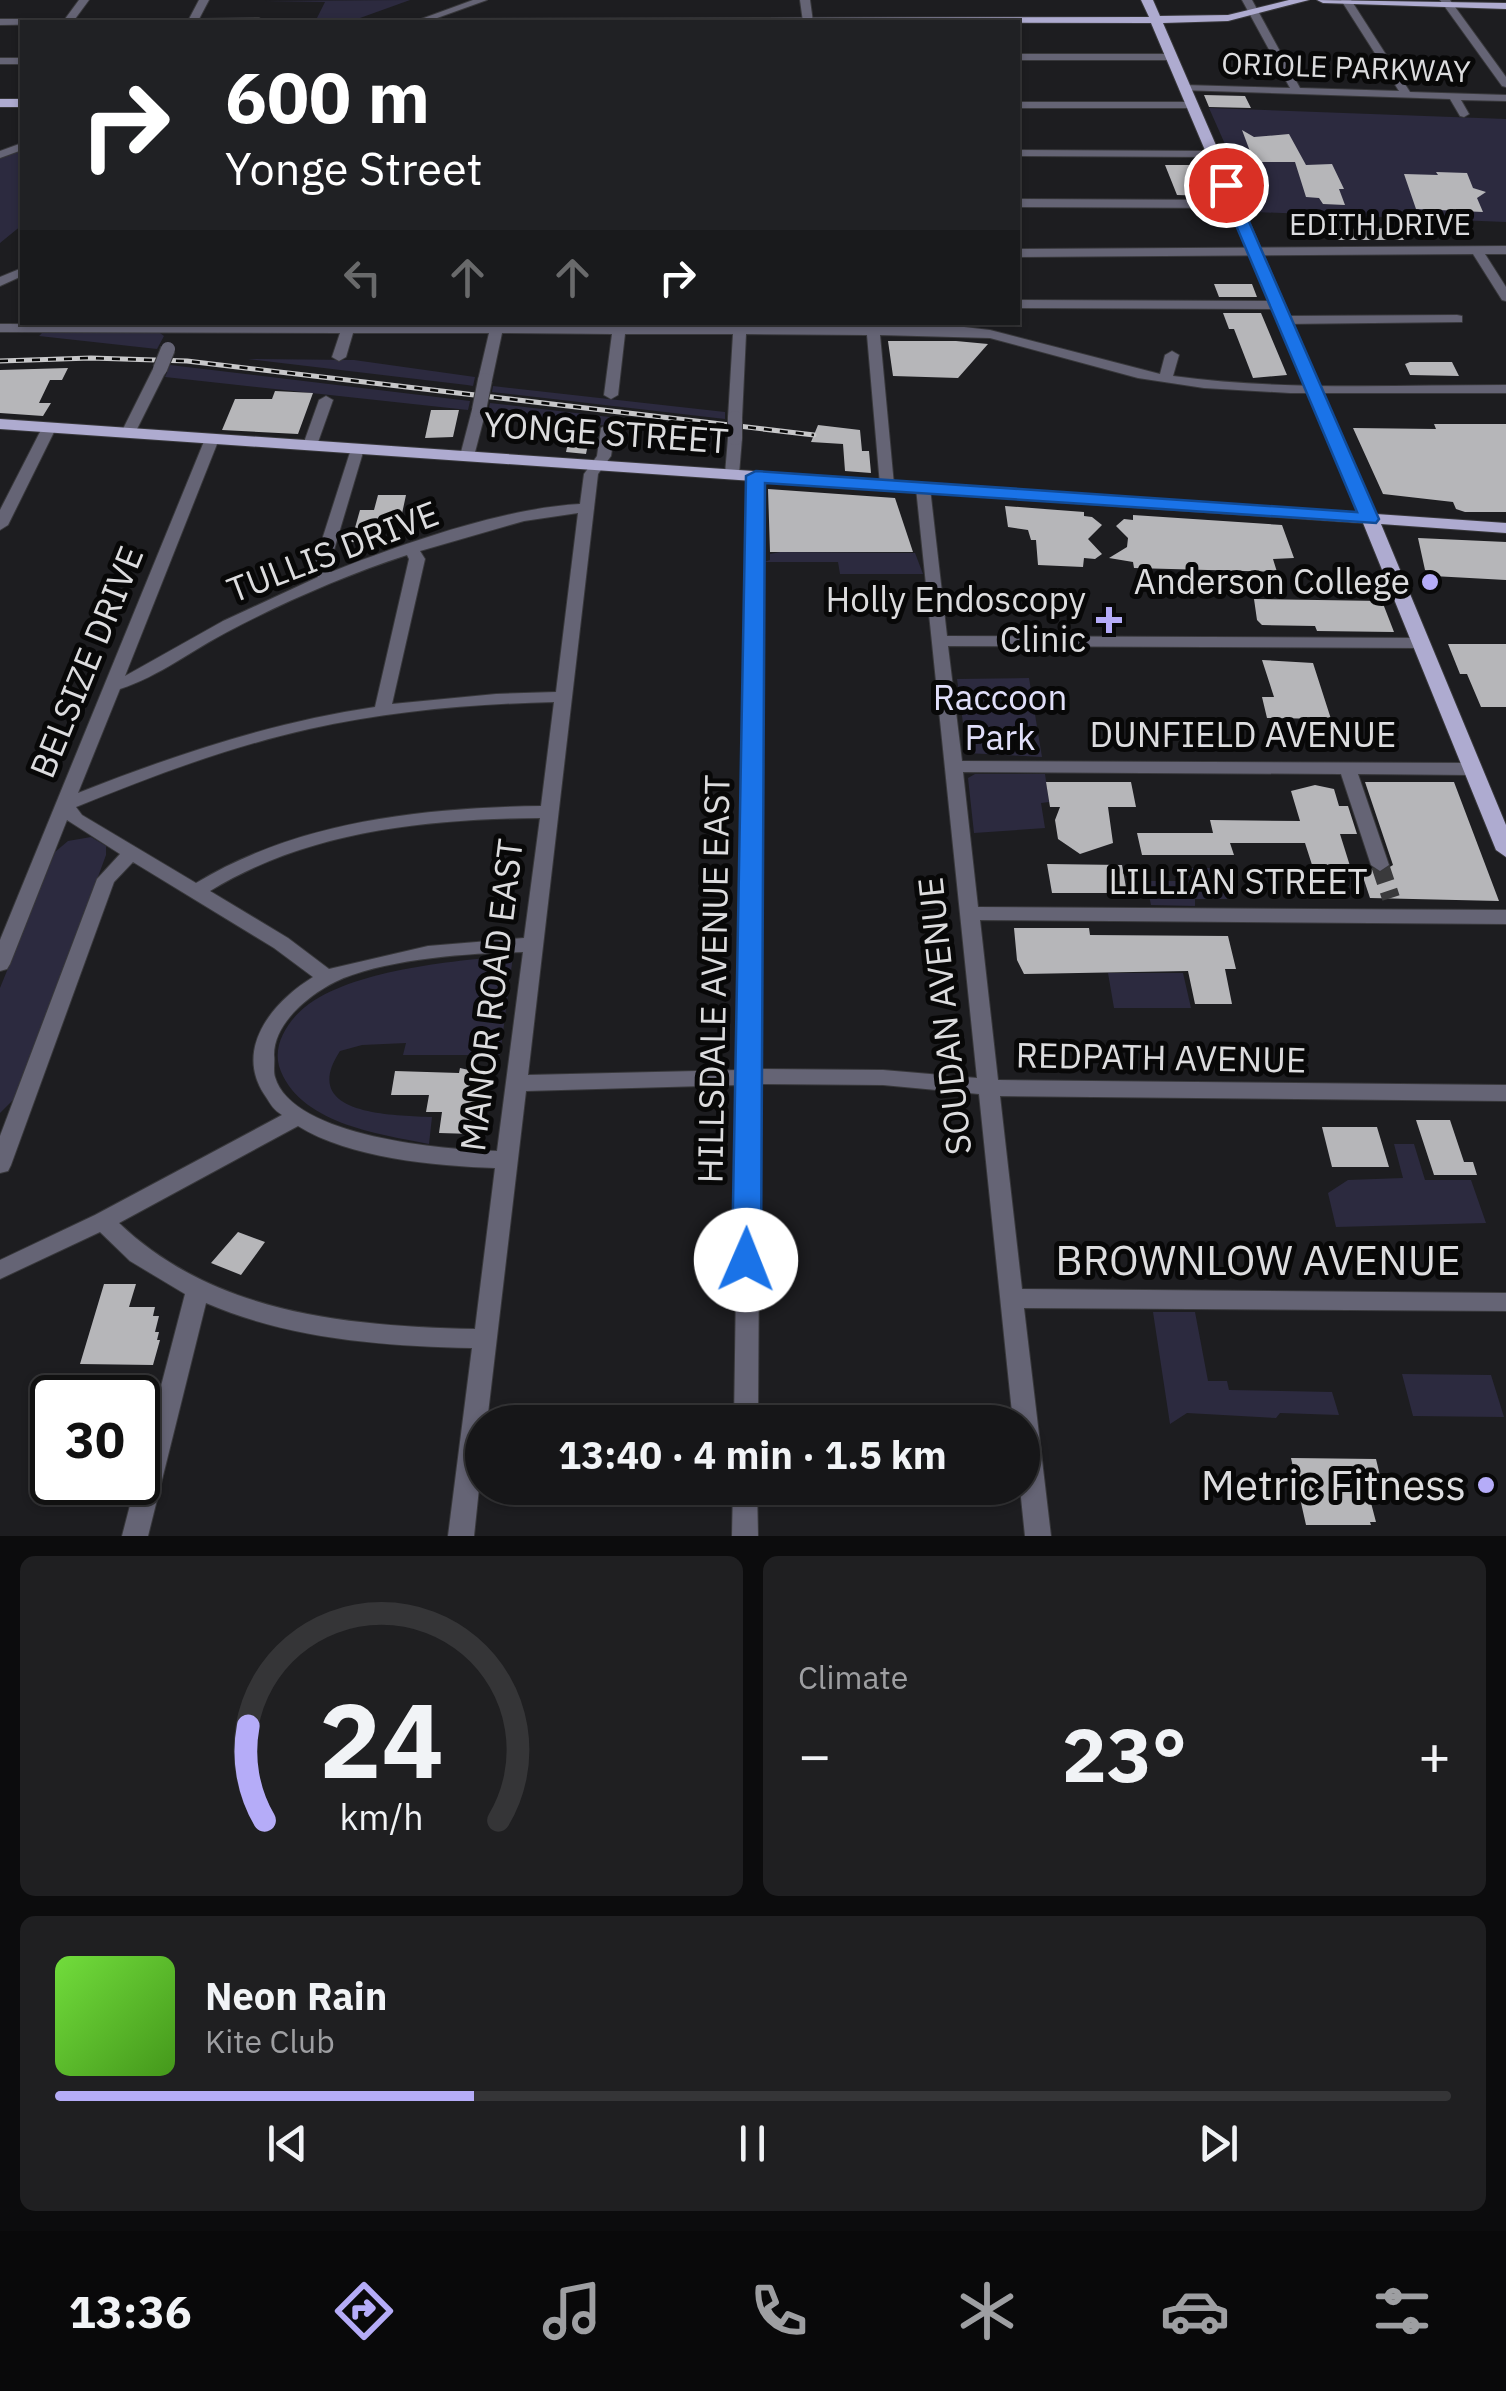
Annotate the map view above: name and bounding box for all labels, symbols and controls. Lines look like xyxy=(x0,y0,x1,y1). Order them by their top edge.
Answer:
street label: ORIOLE PARKWAY xyxy=(1221,43,1471,90)
text: 600 m xyxy=(225,51,430,142)
icon: right xyxy=(60,60,190,190)
text: Yonge Street xyxy=(225,139,482,197)
pin xyxy=(1184,143,1269,228)
icon: arrive xyxy=(1199,158,1254,213)
street label: EDITH DRIVE xyxy=(1289,204,1471,243)
icon: left xyxy=(335,250,390,305)
icon: ahead xyxy=(440,250,495,305)
icon: ahead xyxy=(545,250,600,305)
icon: right xyxy=(650,250,705,305)
street label: YONGE STREET xyxy=(482,401,730,464)
street label: TULLIS DRIVE xyxy=(220,490,445,613)
street label: BELSIZE DRIVE xyxy=(19,539,153,784)
place label: Anderson College xyxy=(1134,558,1410,604)
marker: Anderson College xyxy=(1419,571,1441,593)
place label: Holly Endoscopy Clinic xyxy=(826,576,1086,662)
marker: Holly Endoscopy Clinic xyxy=(1096,607,1122,633)
park label: Raccoon Park xyxy=(933,674,1067,760)
street label: DUNFIELD AVENUE xyxy=(1090,711,1396,757)
street label: HILLSDALE AVENUE EAST xyxy=(686,774,740,1184)
street label: MANOR ROAD EAST xyxy=(449,836,533,1154)
street label: LILLIAN STREET xyxy=(1108,858,1368,904)
street label: SOUDAN AVENUE xyxy=(907,875,981,1157)
street label: REDPATH AVENUE xyxy=(1015,1031,1307,1083)
position arrow xyxy=(694,1208,798,1312)
street label: BROWNLOW AVENUE xyxy=(1055,1232,1461,1287)
speed limit sign: 30 xyxy=(30,1375,160,1505)
text: 13:40 · 4 min · 1.5 km xyxy=(558,1430,947,1479)
place label: Metric Fitness xyxy=(1201,1457,1466,1512)
marker: Metric Fitness xyxy=(1475,1474,1497,1496)
text: Climate xyxy=(798,1656,908,1698)
text: 24 xyxy=(319,1671,444,1807)
text: 23° xyxy=(1062,1705,1187,1803)
text: − xyxy=(798,1719,831,1790)
text: + xyxy=(1418,1719,1451,1790)
text: km/h xyxy=(339,1793,424,1840)
text: Neon Rain xyxy=(205,1971,387,2020)
text: Kite Club xyxy=(205,2020,335,2062)
icon: previous xyxy=(260,2116,315,2171)
icon: pause xyxy=(725,2116,780,2171)
icon: next xyxy=(1191,2116,1246,2171)
icon: directions xyxy=(329,2276,399,2346)
icon: music xyxy=(537,2276,607,2346)
icon: phone xyxy=(744,2276,814,2346)
icon: climate xyxy=(952,2276,1022,2346)
icon: car xyxy=(1160,2276,1230,2346)
icon: filters xyxy=(1367,2276,1437,2346)
text: 13:36 xyxy=(69,2282,192,2340)

